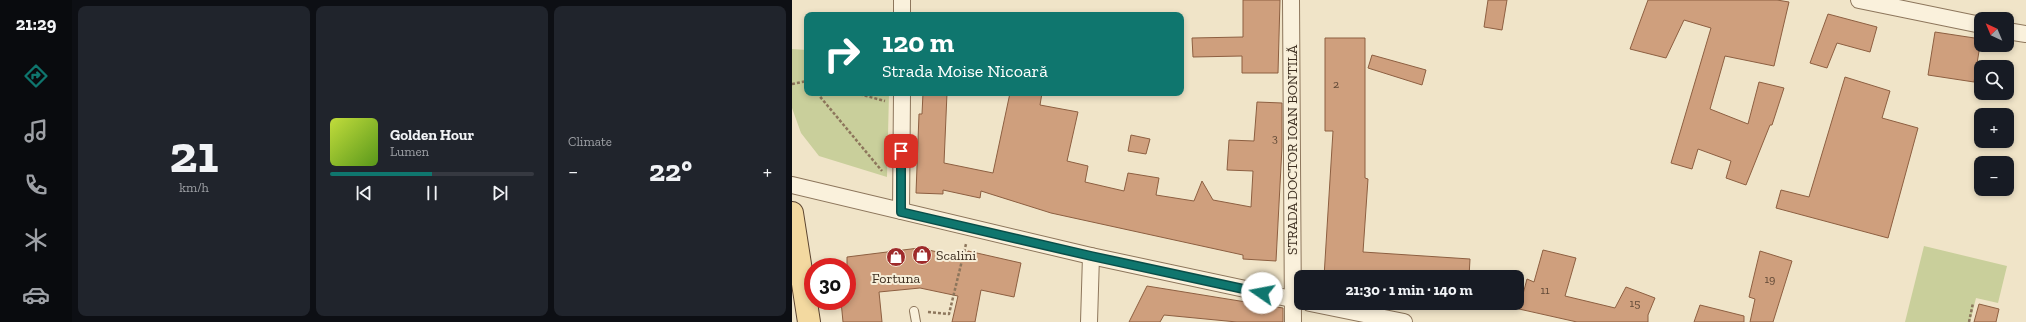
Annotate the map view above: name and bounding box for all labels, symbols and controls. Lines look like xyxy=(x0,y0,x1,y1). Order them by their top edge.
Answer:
north arrow xyxy=(1974,12,2014,52)
map controls xyxy=(1974,12,2014,196)
text: 21:29 xyxy=(16,13,56,35)
text: 120 m xyxy=(882,26,954,59)
icon: right xyxy=(816,28,868,80)
street label: STRADA DOCTOR IOAN BONTILĂ xyxy=(1284,44,1301,255)
text: Strada Moise Nicoară xyxy=(882,60,1048,82)
button: search xyxy=(1974,60,2014,100)
icon: directions xyxy=(22,62,50,90)
house number: 2 xyxy=(1333,77,1339,91)
button: + xyxy=(1974,108,2014,148)
icon: music xyxy=(22,117,50,145)
text: 21 xyxy=(170,123,218,185)
text: Golden Hour xyxy=(390,126,474,144)
house number: 3 xyxy=(1272,131,1278,145)
text: Climate xyxy=(568,134,612,149)
pin xyxy=(884,134,918,168)
icon: arrive xyxy=(890,140,912,162)
text: Lumen xyxy=(390,144,429,159)
text: 22° xyxy=(649,153,692,189)
button: − xyxy=(1974,156,2014,196)
text: − xyxy=(568,158,578,185)
text: + xyxy=(763,158,772,185)
icon: phone xyxy=(22,171,50,199)
text: km/h xyxy=(179,180,209,195)
icon: previous xyxy=(353,182,375,204)
icon: pause xyxy=(421,182,443,204)
icon: next xyxy=(489,182,511,204)
icon: climate xyxy=(22,226,50,254)
shop icon: Scalini xyxy=(911,244,933,266)
shop icon: Fortuna xyxy=(885,246,907,268)
place label: Scalini xyxy=(936,247,976,264)
speed limit sign: 30 xyxy=(804,258,856,310)
place label: Fortuna xyxy=(872,270,920,287)
position arrow xyxy=(1241,272,1283,314)
house number: 19 xyxy=(1765,272,1776,286)
icon: car xyxy=(22,281,50,309)
text: 21:30 · 1 min · 140 m xyxy=(1345,281,1473,299)
house number: 11 xyxy=(1540,283,1550,297)
house number: 15 xyxy=(1630,296,1640,310)

